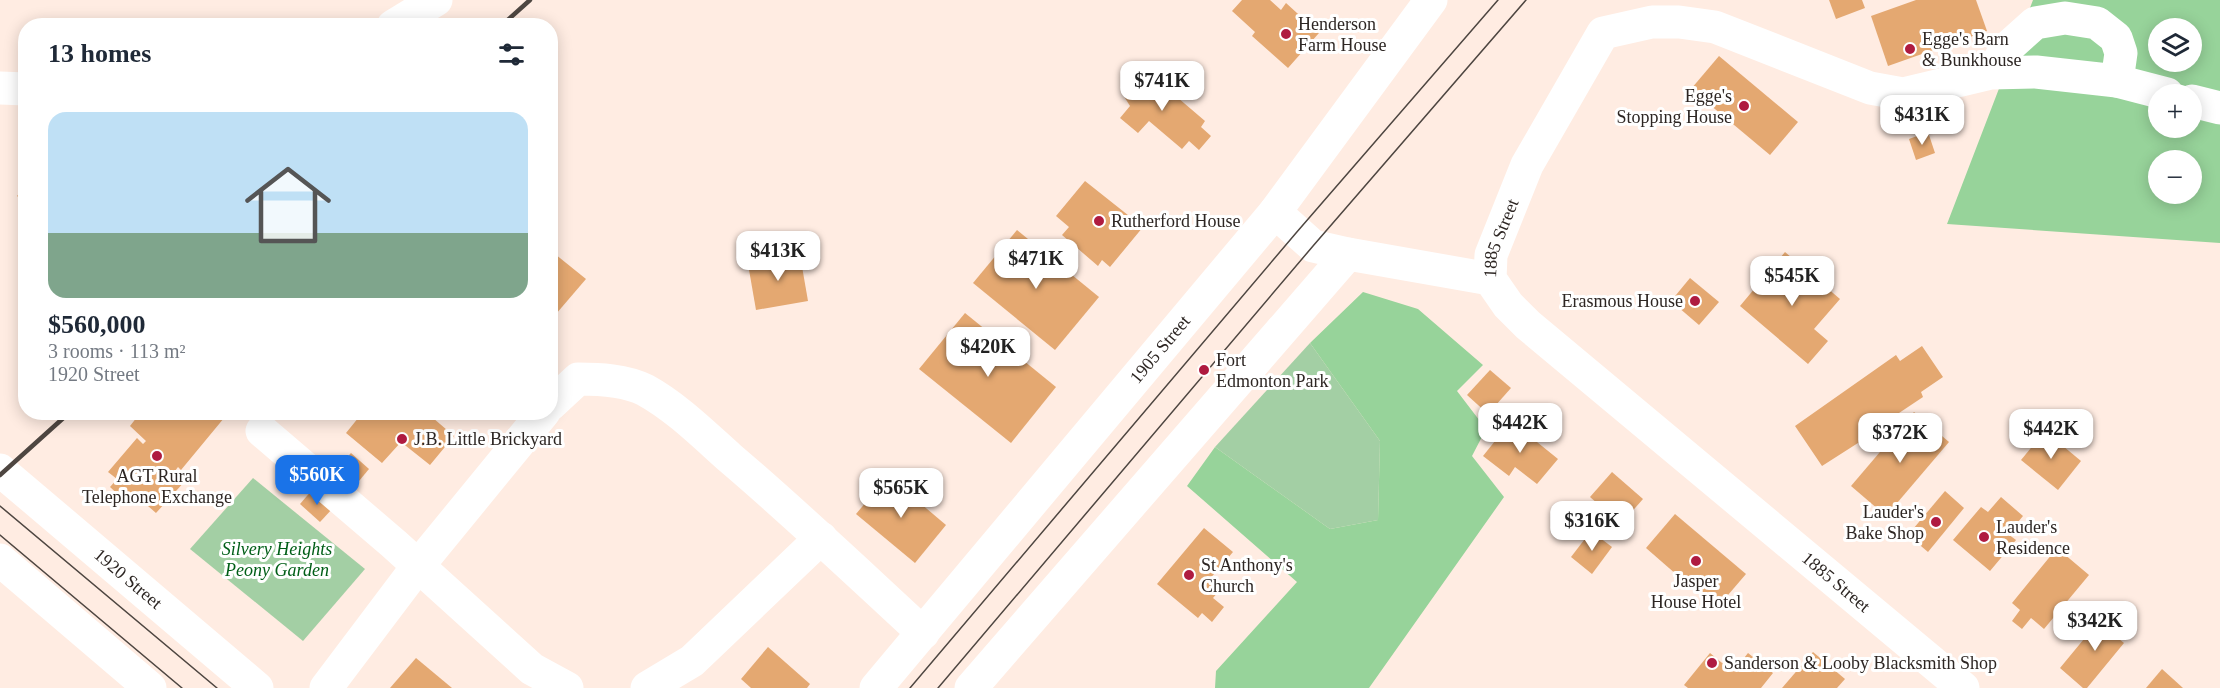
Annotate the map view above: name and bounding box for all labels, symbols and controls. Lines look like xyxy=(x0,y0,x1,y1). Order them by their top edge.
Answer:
place label: Henderson Farm House xyxy=(1298,14,1387,55)
map controls xyxy=(2148,18,2202,204)
button: layers xyxy=(2148,18,2202,72)
marker: Henderson Farm House xyxy=(1279,27,1293,41)
place label: Egge's Barn & Bunkhouse xyxy=(1922,29,2022,70)
icon: filters xyxy=(495,38,528,71)
text: 13 homes xyxy=(48,39,151,68)
marker: Egge's Barn & Bunkhouse xyxy=(1903,42,1917,56)
pin: $741K xyxy=(1120,61,1204,112)
text: $741K xyxy=(1134,69,1190,91)
button: + xyxy=(2148,84,2202,138)
place label: Egge's Stopping House xyxy=(1616,86,1732,127)
pin: $431K xyxy=(1880,95,1964,146)
marker: Egge's Stopping House xyxy=(1737,99,1751,113)
text: $431K xyxy=(1894,103,1950,125)
button: − xyxy=(2148,150,2202,204)
icon: home xyxy=(234,151,342,259)
street label: 1885 Street xyxy=(1480,196,1522,278)
place label: Rutherford House xyxy=(1111,211,1240,231)
marker: Rutherford House xyxy=(1092,214,1106,228)
pin: $413K xyxy=(736,231,820,282)
text: $413K xyxy=(750,239,806,261)
pin: $471K xyxy=(994,239,1078,290)
text: $471K xyxy=(1008,247,1064,269)
pin: $545K xyxy=(1750,256,1834,307)
text: $545K xyxy=(1764,264,1820,286)
place label: Erasmous House xyxy=(1562,291,1683,311)
marker: Erasmous House xyxy=(1688,294,1702,308)
text: $560,000 xyxy=(48,310,146,339)
street label: 1905 Street xyxy=(1126,311,1194,387)
pin: $420K xyxy=(946,327,1030,378)
text: $420K xyxy=(960,335,1016,357)
text: 3 rooms · 113 m² xyxy=(48,340,185,362)
place label: Fort Edmonton Park xyxy=(1216,350,1329,391)
text: 1920 Street xyxy=(48,363,140,385)
marker: Fort Edmonton Park xyxy=(1197,363,1211,377)
pin: $442K xyxy=(1478,403,1562,454)
pin: $442K xyxy=(2009,409,2093,460)
text: $442K xyxy=(1492,411,1548,433)
pin: $372K xyxy=(1858,413,1942,464)
text: $442K xyxy=(2023,417,2079,439)
text: $372K xyxy=(1872,421,1928,443)
place label: J.B. Little Brickyard xyxy=(414,429,562,449)
marker: J.B. Little Brickyard xyxy=(395,432,409,446)
marker: AGT Rural Telephone Exchange xyxy=(150,449,164,463)
pin: $560K xyxy=(275,455,359,506)
text: $560K xyxy=(289,463,345,485)
place label: AGT Rural Telephone Exchange xyxy=(82,466,232,507)
pin: $565K xyxy=(859,468,943,519)
text: $565K xyxy=(873,476,929,498)
pin: $316K xyxy=(1550,501,1634,552)
place label: Lauder's Bake Shop xyxy=(1846,502,1924,543)
text: $316K xyxy=(1564,509,1620,531)
marker: Lauder's Bake Shop xyxy=(1929,515,1943,529)
place label: Lauder's Residence xyxy=(1996,517,2070,558)
marker: Lauder's Residence xyxy=(1977,530,1991,544)
park label: Silvery Heights Peony Garden xyxy=(222,539,332,580)
street label: 1920 Street xyxy=(90,544,166,613)
street label: 1885 Street xyxy=(1798,548,1874,616)
marker: Jasper House Hotel xyxy=(1689,554,1703,568)
place label: St Anthony's Church xyxy=(1201,555,1293,596)
marker: St Anthony's Church xyxy=(1182,568,1196,582)
place label: Jasper House Hotel xyxy=(1651,571,1741,612)
pin: $342K xyxy=(2053,601,2137,652)
text: $342K xyxy=(2067,609,2123,631)
place label: Sanderson & Looby Blacksmith Shop xyxy=(1724,653,1997,673)
marker: Sanderson & Looby Blacksmith Shop xyxy=(1705,656,1719,670)

